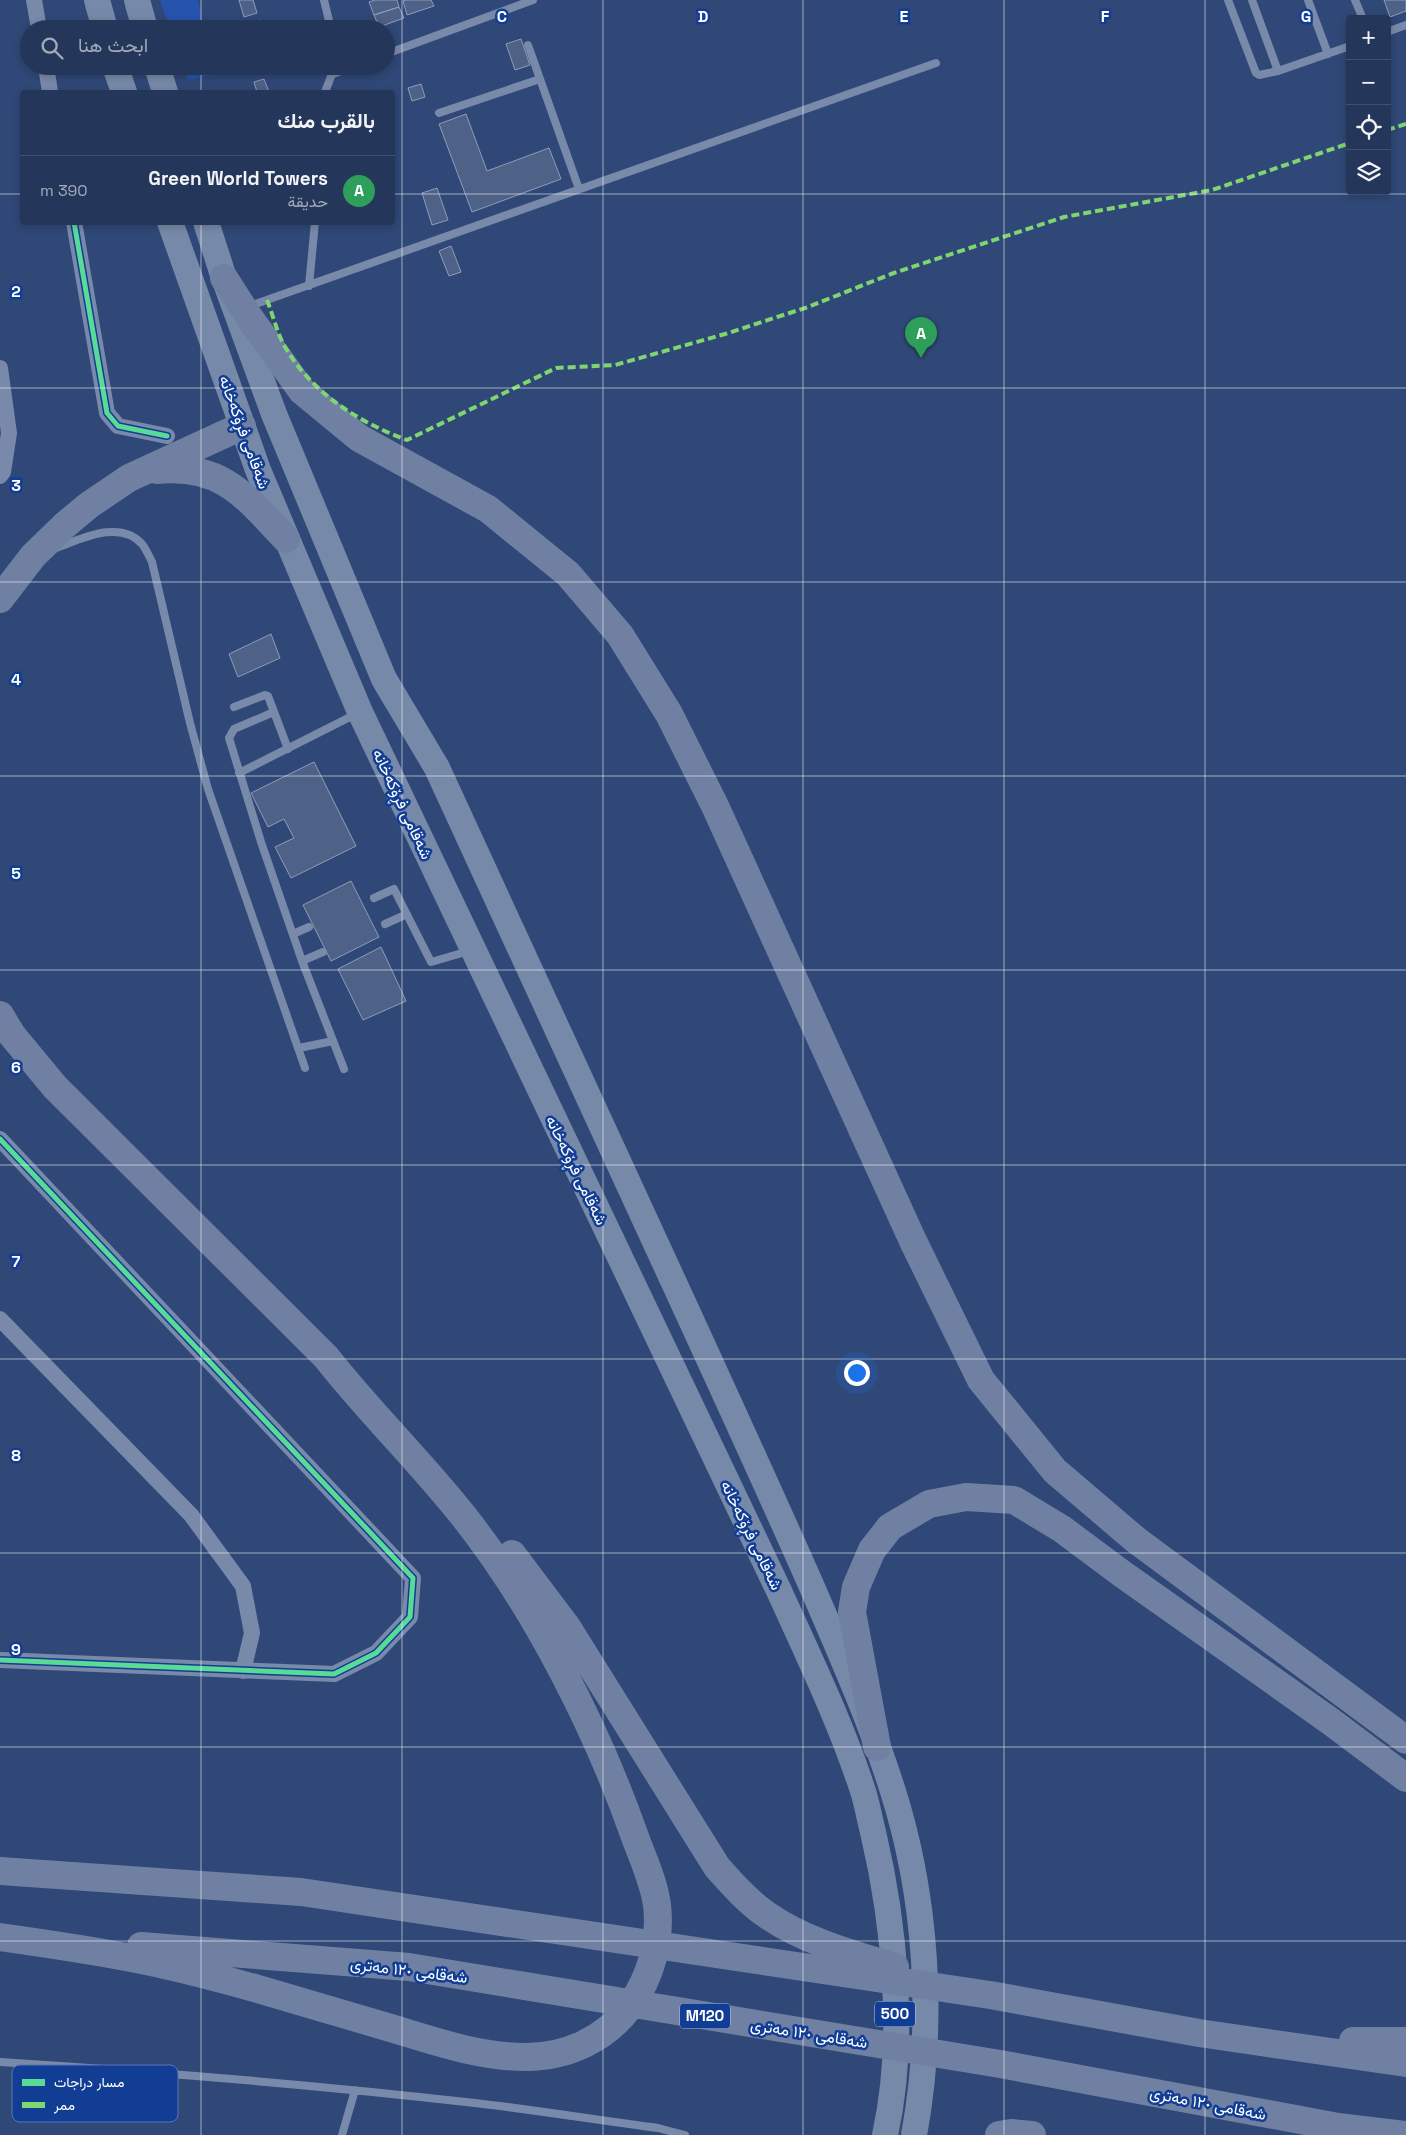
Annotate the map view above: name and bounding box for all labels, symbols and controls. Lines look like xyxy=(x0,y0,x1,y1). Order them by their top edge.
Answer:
text: C xyxy=(497,6,507,27)
text: D xyxy=(698,6,708,27)
text: E xyxy=(900,6,909,27)
text: F xyxy=(1101,6,1110,27)
text: G xyxy=(1301,6,1311,27)
map controls xyxy=(1346,15,1391,195)
button: + xyxy=(1346,15,1391,60)
search box xyxy=(20,20,395,75)
text: ابحث هنا xyxy=(78,33,148,58)
icon: search xyxy=(38,34,66,62)
button: − xyxy=(1346,60,1391,105)
button: locate xyxy=(1346,105,1391,150)
text: بالقرب منك xyxy=(277,107,375,134)
button: layers xyxy=(1346,150,1391,195)
text: Green World Towers xyxy=(148,166,328,191)
text: 390 m xyxy=(40,180,88,201)
text: A xyxy=(354,180,364,201)
text: حديقة xyxy=(288,191,328,212)
text: 2 xyxy=(11,281,21,302)
pin: A xyxy=(905,317,937,358)
street label: شەقامی فڕۆکەخانە xyxy=(211,372,275,493)
text: 3 xyxy=(11,475,21,496)
text: 4 xyxy=(11,669,21,690)
street label: شەقامی فڕۆکەخانە xyxy=(365,746,437,864)
text: 5 xyxy=(11,863,21,884)
text: 6 xyxy=(11,1057,21,1078)
street label: شەقامی فڕۆکەخانە xyxy=(538,1112,612,1230)
text: 7 xyxy=(12,1251,21,1272)
your location xyxy=(844,1360,870,1386)
text: 8 xyxy=(11,1445,21,1466)
street label: شەقامی فڕۆکەخانە xyxy=(713,1477,787,1595)
text: 9 xyxy=(11,1639,21,1660)
street label: شەقامی ١٢٠ مەتری xyxy=(349,1953,469,1988)
road number: 500 xyxy=(875,2002,915,2026)
road number: M120 xyxy=(680,2004,730,2028)
street label: شەقامی ١٢٠ مەتری xyxy=(749,2014,869,2053)
legend xyxy=(12,2065,178,2122)
text: مسار دراجات xyxy=(54,2073,124,2091)
street label: شەقامی ١٢٠ مەتری xyxy=(1148,2082,1268,2125)
text: ممر xyxy=(53,2096,75,2114)

